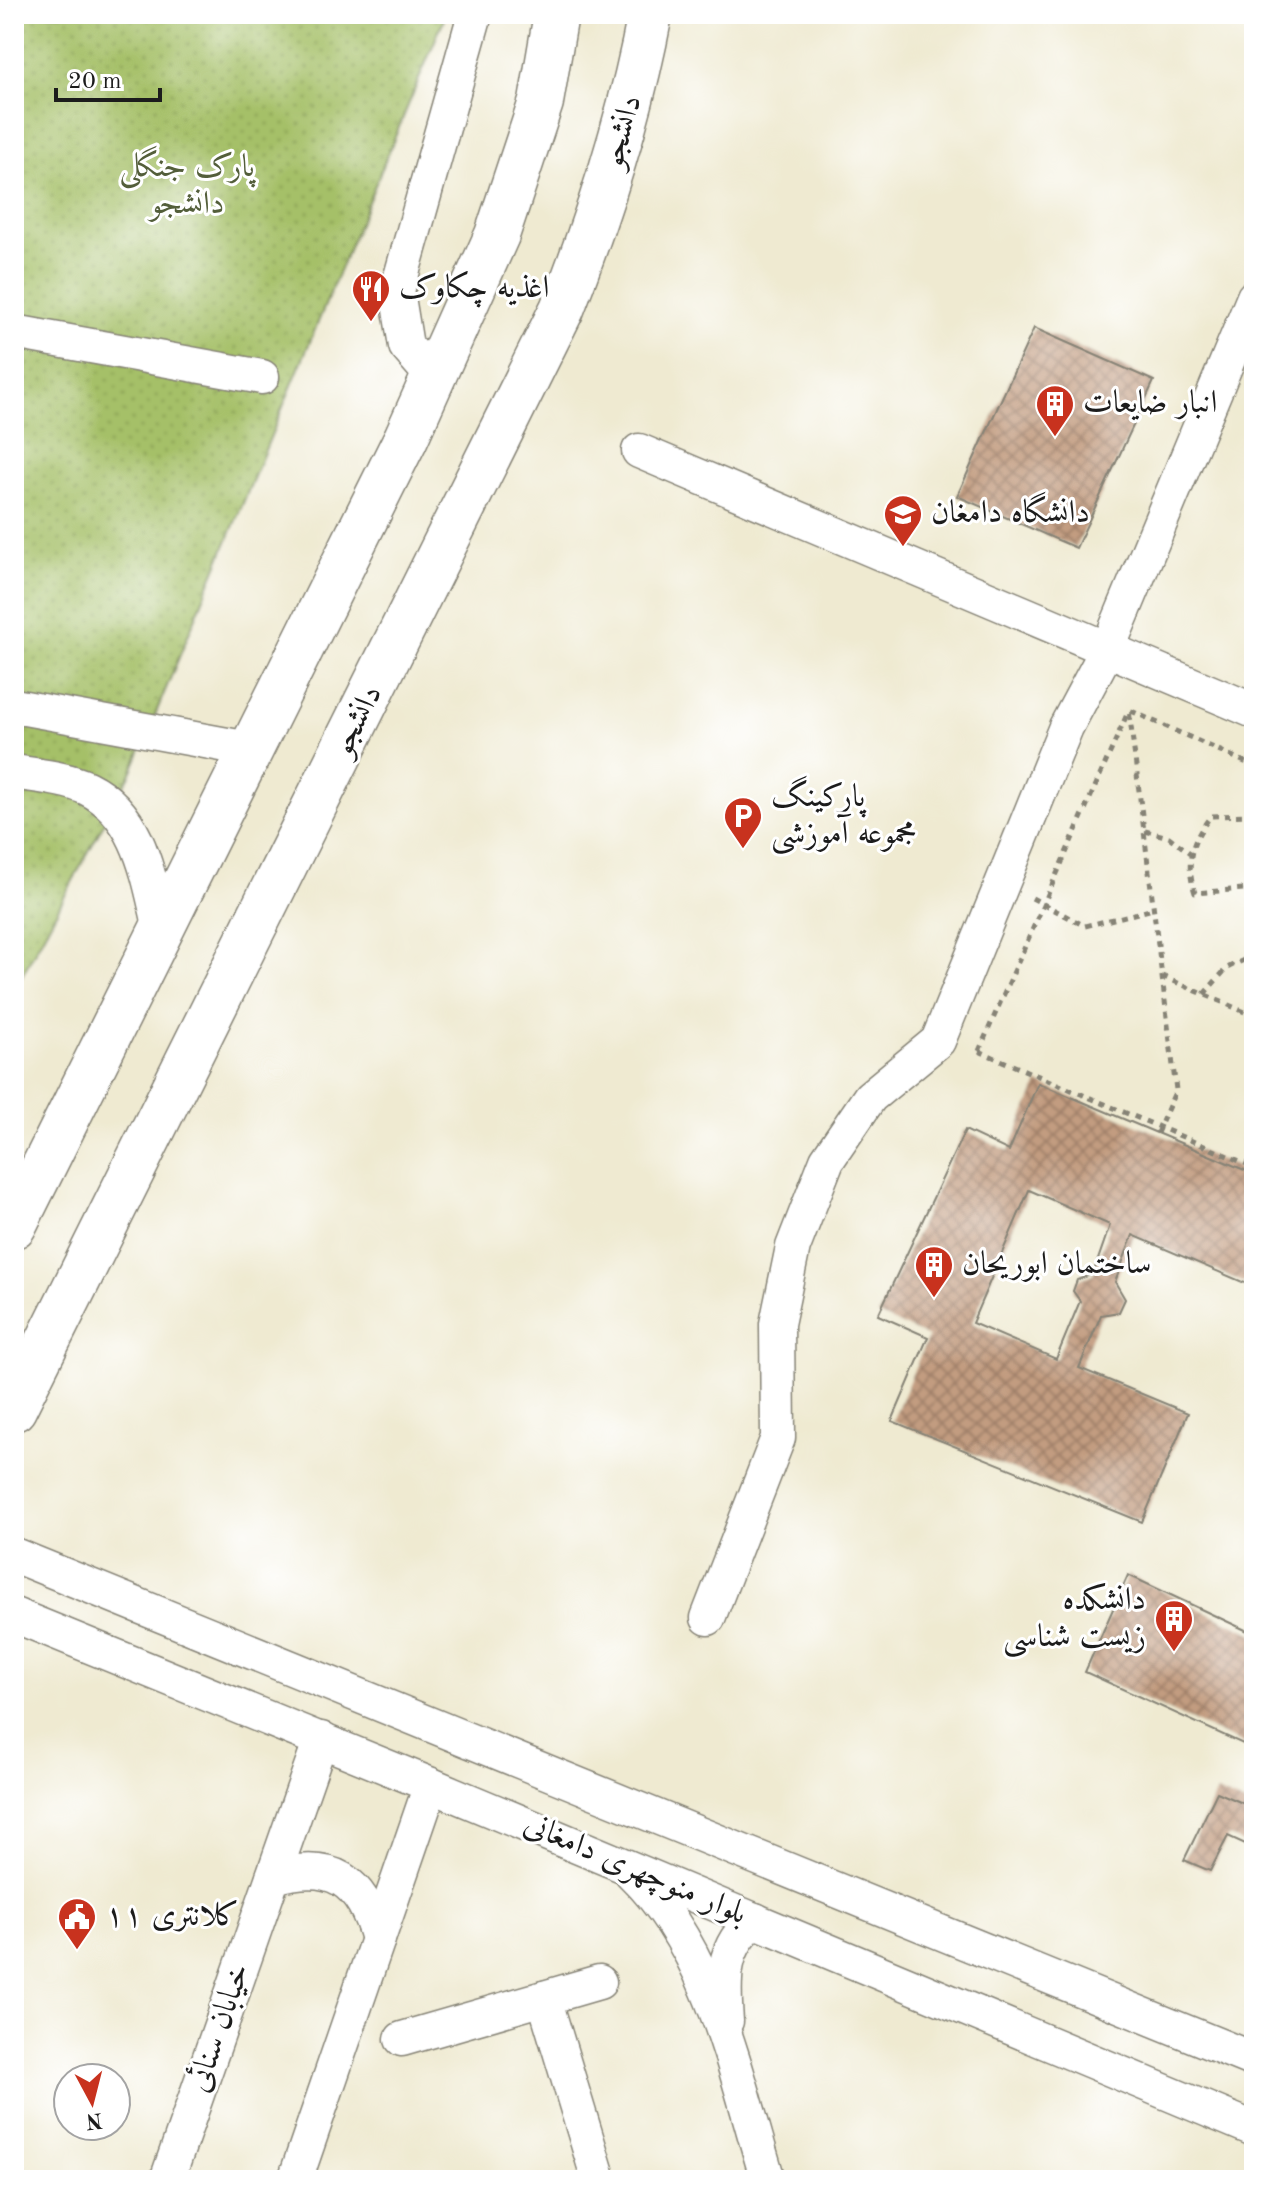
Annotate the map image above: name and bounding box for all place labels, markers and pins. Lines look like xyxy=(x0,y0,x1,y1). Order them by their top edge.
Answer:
restaurant icon: اغذیه چکاوک xyxy=(350,268,392,323)
place label: اغذیه چکاوک xyxy=(399,270,550,308)
building icon: انبار ضایعات xyxy=(1034,383,1076,438)
place label: انبار ضایعات xyxy=(1083,388,1218,421)
place label: دانشگاه دامغان xyxy=(931,491,1090,530)
school or university icon: دانشگاه دامغان xyxy=(882,493,924,548)
place label: پارکینگ مجموعه آموزشی xyxy=(771,775,917,855)
parking icon: پارکینگ مجموعه آموزشی xyxy=(722,795,764,850)
building icon: ساختمان ابوریحان xyxy=(913,1244,955,1299)
place label: ساختمان ابوریحان xyxy=(962,1249,1151,1282)
place label: دانشکده زیست شناسی xyxy=(1003,1582,1146,1658)
building icon: دانشکده زیست شناسی xyxy=(1153,1598,1195,1653)
public building icon: کلانتری ۱۱ xyxy=(56,1896,98,1951)
place label: کلانتری ۱۱ xyxy=(105,1899,239,1933)

